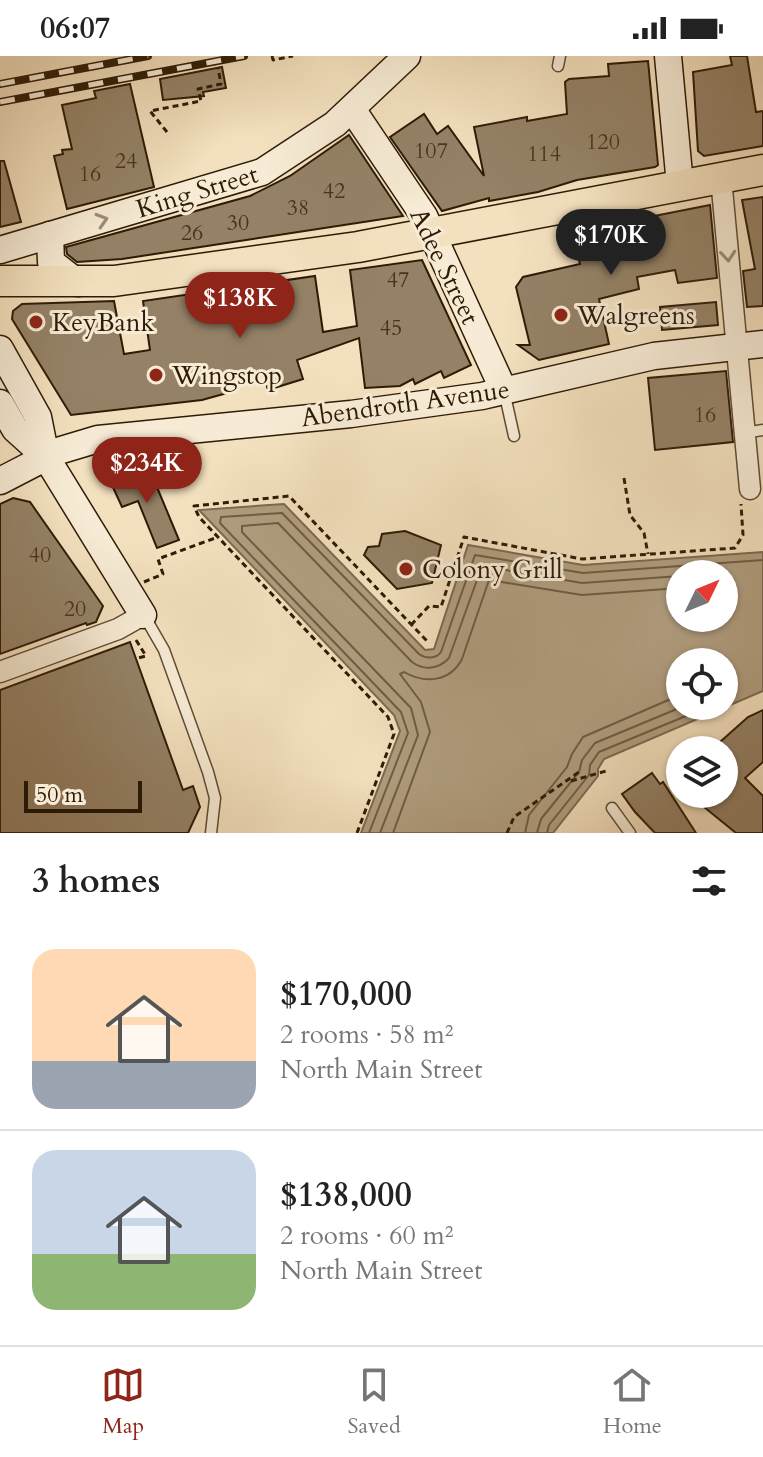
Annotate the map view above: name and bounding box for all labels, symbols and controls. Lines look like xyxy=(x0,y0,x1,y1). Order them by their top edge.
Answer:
text: 06:07 xyxy=(40,8,110,49)
house number: 120 xyxy=(586,127,620,157)
house number: 107 xyxy=(414,136,448,166)
house number: 114 xyxy=(527,139,561,169)
house number: 24 xyxy=(115,146,137,176)
street label: King Street xyxy=(132,156,262,227)
house number: 16 xyxy=(79,159,101,189)
house number: 42 xyxy=(323,176,345,206)
house number: 38 xyxy=(287,193,309,223)
street label: Adee Street xyxy=(401,202,488,330)
house number: 30 xyxy=(227,208,249,238)
pin: $170K xyxy=(555,209,667,277)
one-way arrow xyxy=(94,213,108,229)
text: $170K xyxy=(574,217,648,252)
house number: 26 xyxy=(181,218,203,248)
one-way arrow xyxy=(719,250,736,263)
house number: 47 xyxy=(387,265,409,295)
pin: $138K xyxy=(184,272,296,340)
text: $138K xyxy=(203,280,277,315)
place label: Walgreens xyxy=(576,298,695,333)
place label: KeyBank xyxy=(52,305,155,340)
marker: Walgreens xyxy=(552,306,570,324)
marker: KeyBank xyxy=(27,313,45,331)
house number: 45 xyxy=(380,313,402,343)
place label: Wingstop xyxy=(171,358,282,393)
marker: Wingstop xyxy=(147,366,165,384)
street label: Abendroth Avenue xyxy=(299,372,512,435)
house number: 16 xyxy=(694,400,716,430)
pin: $234K xyxy=(91,437,203,505)
text: $234K xyxy=(110,445,184,480)
house number: 40 xyxy=(29,540,51,570)
place label: Colony Grill xyxy=(422,552,563,587)
marker: Colony Grill xyxy=(397,560,415,578)
north arrow xyxy=(666,560,738,632)
map controls xyxy=(666,560,738,808)
house number: 20 xyxy=(64,594,86,624)
button: locate xyxy=(666,648,738,720)
button: layers xyxy=(666,736,738,808)
scale bar xyxy=(24,777,142,813)
text: 50 m xyxy=(36,780,83,810)
text: 3 homes xyxy=(32,858,160,904)
icon: filters xyxy=(687,859,731,903)
text: $170,000 xyxy=(280,971,412,1017)
icon: home xyxy=(96,981,192,1077)
text: 2 rooms · 58 m² xyxy=(280,1017,453,1052)
text: North Main Street xyxy=(280,1052,483,1087)
text: $138,000 xyxy=(280,1172,412,1218)
icon: home xyxy=(96,1182,192,1278)
text: 2 rooms · 60 m² xyxy=(280,1218,453,1253)
text: North Main Street xyxy=(280,1253,483,1288)
tab: Map xyxy=(101,1363,145,1441)
tab: Saved xyxy=(347,1363,401,1441)
tab: Home xyxy=(603,1363,662,1441)

